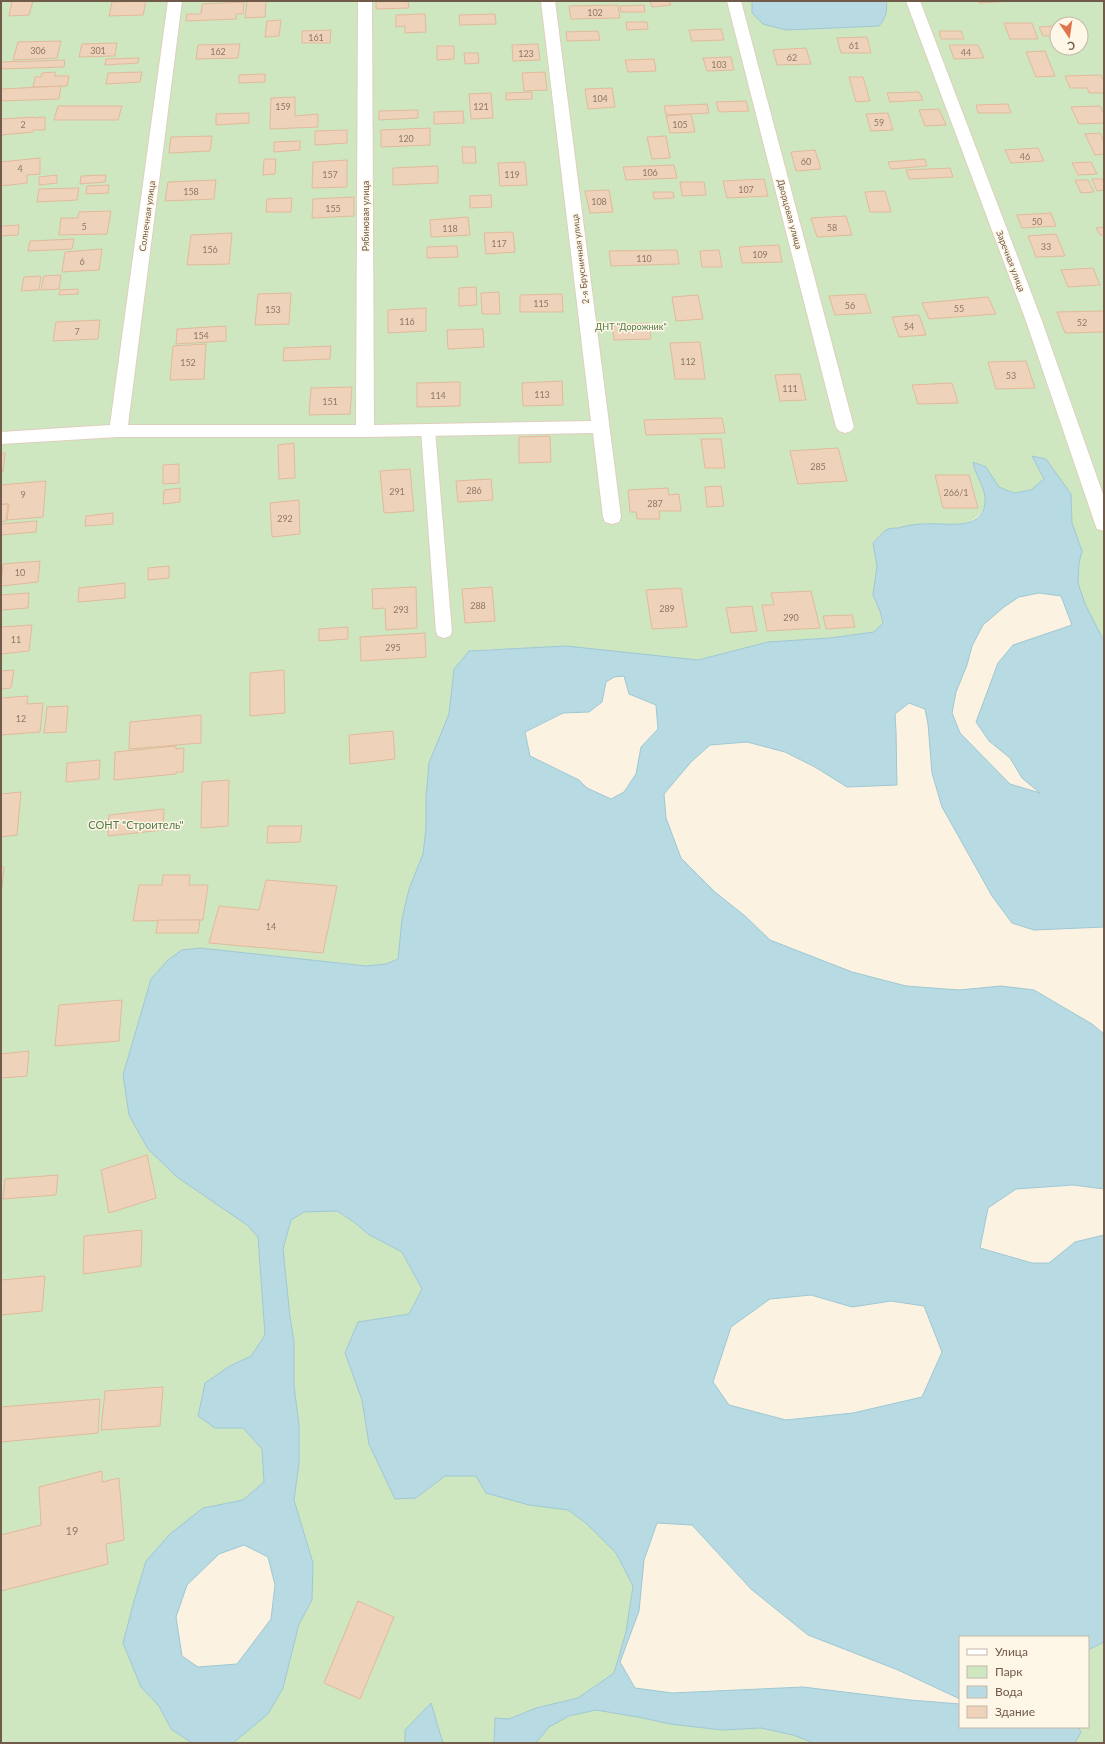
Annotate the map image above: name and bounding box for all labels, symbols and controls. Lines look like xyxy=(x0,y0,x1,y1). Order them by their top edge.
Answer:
house number: 102 xyxy=(587,7,603,18)
north arrow xyxy=(1049,16,1089,56)
house number: 161 xyxy=(308,32,324,43)
text: С xyxy=(1066,39,1076,54)
house number: 61 xyxy=(849,40,859,51)
house number: 306 xyxy=(30,45,46,56)
house number: 301 xyxy=(90,45,106,56)
house number: 162 xyxy=(210,46,226,57)
house number: 44 xyxy=(961,47,971,58)
house number: 123 xyxy=(518,48,534,59)
house number: 62 xyxy=(787,52,797,63)
house number: 103 xyxy=(711,59,727,70)
house number: 104 xyxy=(592,93,608,104)
house number: 159 xyxy=(275,101,291,112)
house number: 121 xyxy=(473,101,489,112)
house number: 59 xyxy=(874,117,884,128)
house number: 2 xyxy=(20,119,26,130)
house number: 105 xyxy=(672,119,688,130)
house number: 120 xyxy=(398,133,414,144)
house number: 46 xyxy=(1020,151,1030,162)
house number: 60 xyxy=(801,156,811,167)
house number: 4 xyxy=(17,163,23,174)
house number: 106 xyxy=(642,167,658,178)
house number: 157 xyxy=(322,169,338,180)
house number: 119 xyxy=(504,169,520,180)
street label: Дворцовая улица xyxy=(775,178,805,250)
street label: Солнечная улица xyxy=(137,180,157,252)
street label: Рябиновая улица xyxy=(360,181,371,251)
house number: 107 xyxy=(738,184,754,195)
house number: 158 xyxy=(183,186,199,197)
house number: 108 xyxy=(591,196,607,207)
house number: 155 xyxy=(325,203,341,214)
street label: 2-я Брусничная улица xyxy=(569,214,591,304)
house number: 50 xyxy=(1032,216,1042,227)
house number: 5 xyxy=(81,221,87,232)
house number: 58 xyxy=(827,222,837,233)
house number: 118 xyxy=(442,223,458,234)
street label: Заречная улица xyxy=(994,229,1028,293)
house number: 117 xyxy=(491,238,507,249)
house number: 33 xyxy=(1041,241,1051,252)
house number: 156 xyxy=(202,244,218,255)
house number: 109 xyxy=(752,249,768,260)
house number: 110 xyxy=(636,253,652,264)
house number: 6 xyxy=(79,256,85,267)
house number: 115 xyxy=(533,298,549,309)
house number: 56 xyxy=(845,300,855,311)
house number: 55 xyxy=(954,303,964,314)
house number: 153 xyxy=(265,304,281,315)
house number: 116 xyxy=(399,316,415,327)
house number: 52 xyxy=(1077,317,1087,328)
park label: ДНТ "Дорожник" xyxy=(595,321,667,332)
house number: 54 xyxy=(904,321,914,332)
house number: 7 xyxy=(74,326,80,337)
house number: 154 xyxy=(193,330,209,341)
house number: 112 xyxy=(680,356,696,367)
house number: 152 xyxy=(180,357,196,368)
house number: 53 xyxy=(1006,370,1016,381)
house number: 111 xyxy=(782,383,798,394)
house number: 113 xyxy=(534,389,550,400)
house number: 114 xyxy=(430,390,446,401)
house number: 151 xyxy=(322,396,338,407)
house number: 285 xyxy=(810,461,826,472)
house number: 286 xyxy=(466,485,482,496)
house number: 291 xyxy=(389,486,405,497)
house number: 266/1 xyxy=(944,487,968,498)
house number: 9 xyxy=(20,489,26,500)
house number: 287 xyxy=(647,498,663,509)
house number: 292 xyxy=(277,513,293,524)
house number: 10 xyxy=(15,567,25,578)
house number: 288 xyxy=(470,600,486,611)
house number: 289 xyxy=(659,603,675,614)
house number: 293 xyxy=(393,604,409,615)
house number: 290 xyxy=(783,612,799,623)
house number: 11 xyxy=(11,634,21,645)
house number: 295 xyxy=(385,642,401,653)
house number: 12 xyxy=(16,713,26,724)
park label: СОНТ "Строитель" xyxy=(88,818,184,831)
house number: 14 xyxy=(266,921,276,932)
house number: 19 xyxy=(66,1524,78,1537)
legend xyxy=(959,1636,1089,1728)
text: Улица xyxy=(995,1644,1028,1659)
text: Парк xyxy=(995,1664,1023,1679)
text: Вода xyxy=(995,1684,1023,1699)
text: Здание xyxy=(995,1704,1035,1719)

